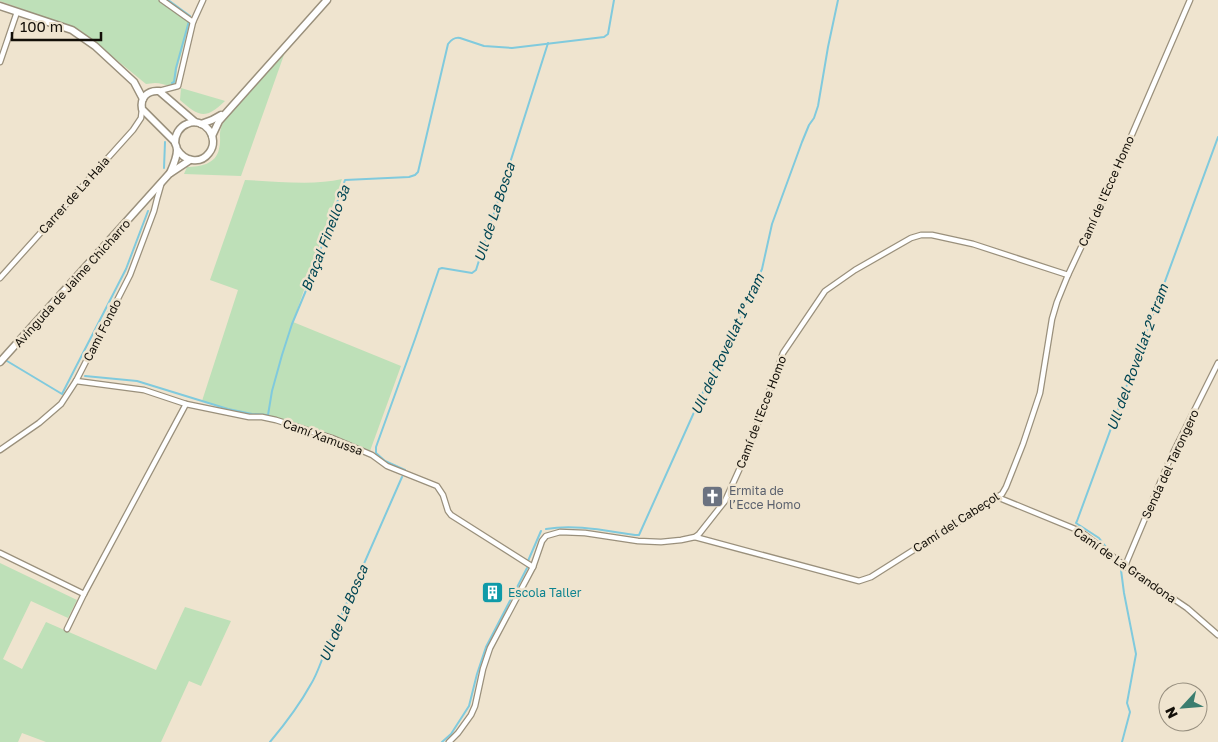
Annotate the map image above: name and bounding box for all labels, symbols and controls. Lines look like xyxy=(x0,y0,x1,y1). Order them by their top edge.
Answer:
scale bar xyxy=(12,10,101,42)
text: 100 m xyxy=(20,17,63,35)
street label: Camí de l'Ecce Homo xyxy=(1075,133,1137,249)
street label: Carrer de La Haia xyxy=(35,153,113,237)
water label: Ull de La Bosca xyxy=(470,159,518,264)
water label: Braçal Finello 3ª xyxy=(297,182,353,293)
street label: Avinguda de Jaime Chicharro xyxy=(11,216,133,350)
water label: Ull del Rovellat 1º tram xyxy=(687,270,767,417)
water label: Ull del Rovellat 2º tram xyxy=(1103,281,1172,433)
street label: Camí Fondo xyxy=(80,296,124,364)
street label: Camí de l'Ecce Homo xyxy=(733,354,789,470)
street label: Senda del Tarongero xyxy=(1138,407,1202,521)
street label: Camí Xamussa xyxy=(281,416,365,458)
place label: Ermita de l’Ecce Homo xyxy=(729,483,801,512)
church icon: Ermita de l’Ecce Homo xyxy=(701,485,725,509)
street label: Camí del Cabeçol xyxy=(910,488,1002,555)
street label: Camí de La Grandona xyxy=(1071,524,1179,606)
water label: Ull de La Bosca xyxy=(315,561,371,664)
building icon: Escola Taller xyxy=(480,580,504,604)
place label: Escola Taller xyxy=(508,585,582,600)
north arrow xyxy=(1158,682,1208,732)
text: N xyxy=(1161,704,1181,721)

